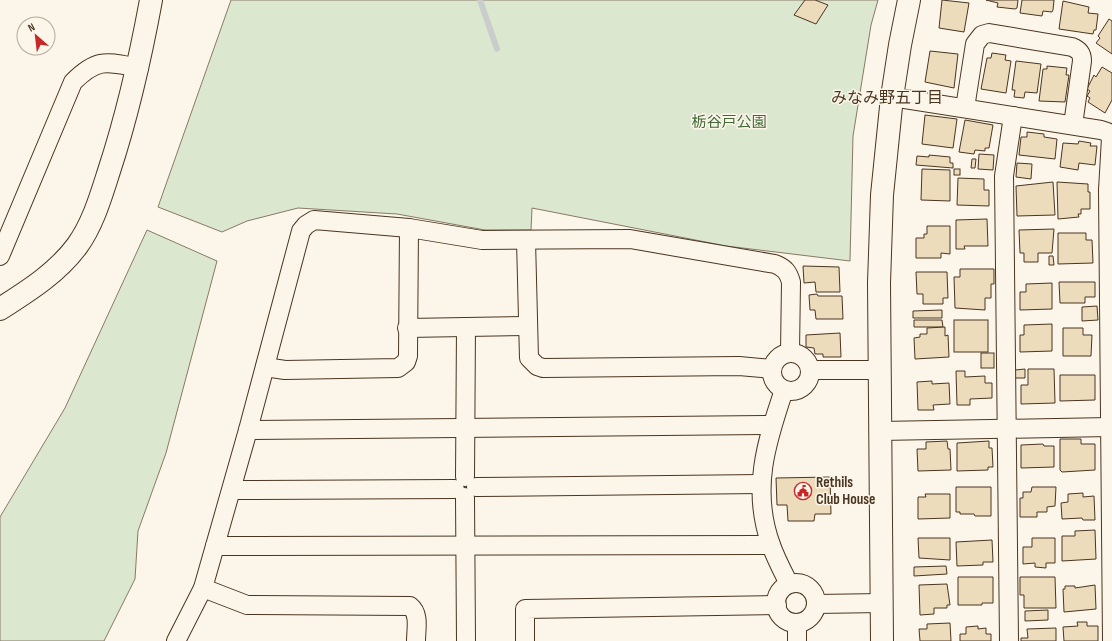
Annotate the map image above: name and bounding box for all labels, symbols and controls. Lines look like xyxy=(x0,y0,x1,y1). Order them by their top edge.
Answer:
north arrow xyxy=(16,16,56,56)
text: N xyxy=(26,20,37,35)
district label: みなみ野五丁目 xyxy=(831,89,943,108)
park label: 栃谷戸公園 xyxy=(691,113,767,132)
place label: Rethils Club House xyxy=(816,473,875,509)
public building icon: Rethils Club House xyxy=(793,481,813,501)

